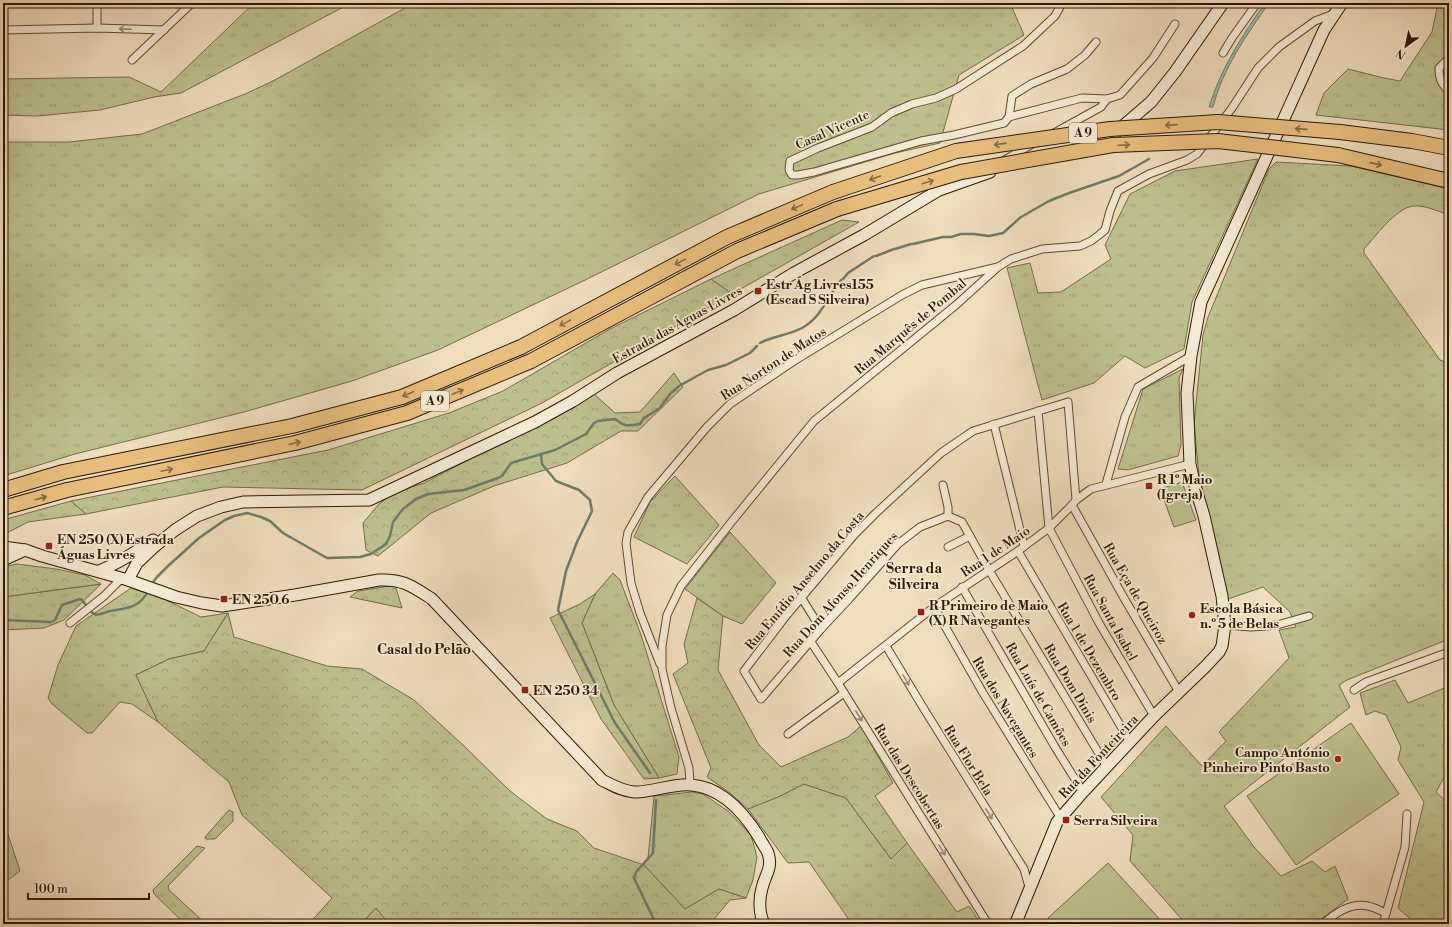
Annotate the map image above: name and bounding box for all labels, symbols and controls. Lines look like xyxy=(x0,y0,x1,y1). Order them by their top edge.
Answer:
one-way arrow xyxy=(119,25,132,33)
north arrow xyxy=(1386,26,1426,66)
text: N xyxy=(1393,45,1409,62)
street label: Casal Vicente xyxy=(793,106,872,153)
one-way arrow xyxy=(1165,122,1178,129)
road number: A 9 xyxy=(1069,123,1097,143)
one-way arrow xyxy=(1295,125,1308,132)
one-way arrow xyxy=(994,141,1007,148)
one-way arrow xyxy=(1117,141,1130,149)
one-way arrow xyxy=(1369,160,1382,168)
one-way arrow xyxy=(869,175,882,182)
one-way arrow xyxy=(921,178,934,185)
one-way arrow xyxy=(792,204,804,211)
one-way arrow xyxy=(674,259,686,266)
street label: Rua Marquês de Pombal xyxy=(852,275,970,378)
place label: Estr Ág Livres155 (Escad S Silveira) xyxy=(766,276,874,308)
street label: Estrada das Águas Livres xyxy=(609,281,745,367)
marker: Estr Ág Livres155 (Escad S Silveira) xyxy=(753,286,763,296)
one-way arrow xyxy=(559,320,571,328)
street label: Rua Norton de Matos xyxy=(718,324,830,404)
one-way arrow xyxy=(452,387,464,395)
one-way arrow xyxy=(403,391,415,398)
road number: A 9 xyxy=(421,391,449,411)
one-way arrow xyxy=(288,439,301,447)
one-way arrow xyxy=(160,465,173,473)
place label: R 1º Maio (Igreja) xyxy=(1157,472,1213,503)
marker: R 1º Maio (Igreja) xyxy=(1144,481,1154,491)
one-way arrow xyxy=(34,494,47,501)
street label: Rua Emídio Anselmo da Costa xyxy=(742,508,868,653)
street label: Rua 1 de Maio xyxy=(958,523,1033,581)
street label: Rua Dom Afonso Henriques xyxy=(780,528,902,661)
place label: EN 250 (X) Estrada Águas Livres xyxy=(56,532,175,563)
street label: Rua Eça de Queiroz xyxy=(1100,540,1171,647)
marker: EN 250 (X) Estrada Águas Livres xyxy=(44,541,54,551)
district label: Serra da Silveira xyxy=(886,560,942,594)
street label: Rua Santa Isabel xyxy=(1080,571,1141,664)
place label: EN 250 6 xyxy=(232,592,289,608)
marker: EN 250 6 xyxy=(219,594,229,604)
place label: R Primeiro de Maio (X) R Navegantes xyxy=(929,598,1049,629)
street label: Rua 1 de Dezembro xyxy=(1054,600,1125,703)
place label: Escola Básica n.º 5 de Belas xyxy=(1200,601,1284,632)
marker: R Primeiro de Maio (X) R Navegantes xyxy=(916,607,926,617)
marker: Escola Básica n.º 5 de Belas xyxy=(1187,610,1197,620)
street label: Rua Luís de Camões xyxy=(1002,640,1075,750)
district label: Casal do Pelão xyxy=(377,641,471,659)
street label: Rua Dom Dinis xyxy=(1040,641,1100,726)
street label: Rua dos Navegantes xyxy=(969,654,1042,761)
one-way arrow xyxy=(903,674,911,686)
place label: EN 250 34 xyxy=(533,683,599,699)
marker: EN 250 34 xyxy=(520,685,530,695)
one-way arrow xyxy=(855,710,863,722)
street label: Rua da Fonteireira xyxy=(1056,711,1142,802)
street label: Rua das Descobertas xyxy=(870,721,948,832)
street label: Rua Flor Bela xyxy=(940,722,996,799)
place label: Campo António Pinheiro Pinto Basto xyxy=(1203,745,1330,776)
marker: Campo António Pinheiro Pinto Basto xyxy=(1333,754,1343,764)
one-way arrow xyxy=(986,808,994,820)
place label: Serra Silveira xyxy=(1074,813,1158,829)
marker: Serra Silveira xyxy=(1061,815,1071,825)
one-way arrow xyxy=(938,844,946,855)
scale bar xyxy=(28,875,149,901)
text: 100 m xyxy=(34,882,68,897)

